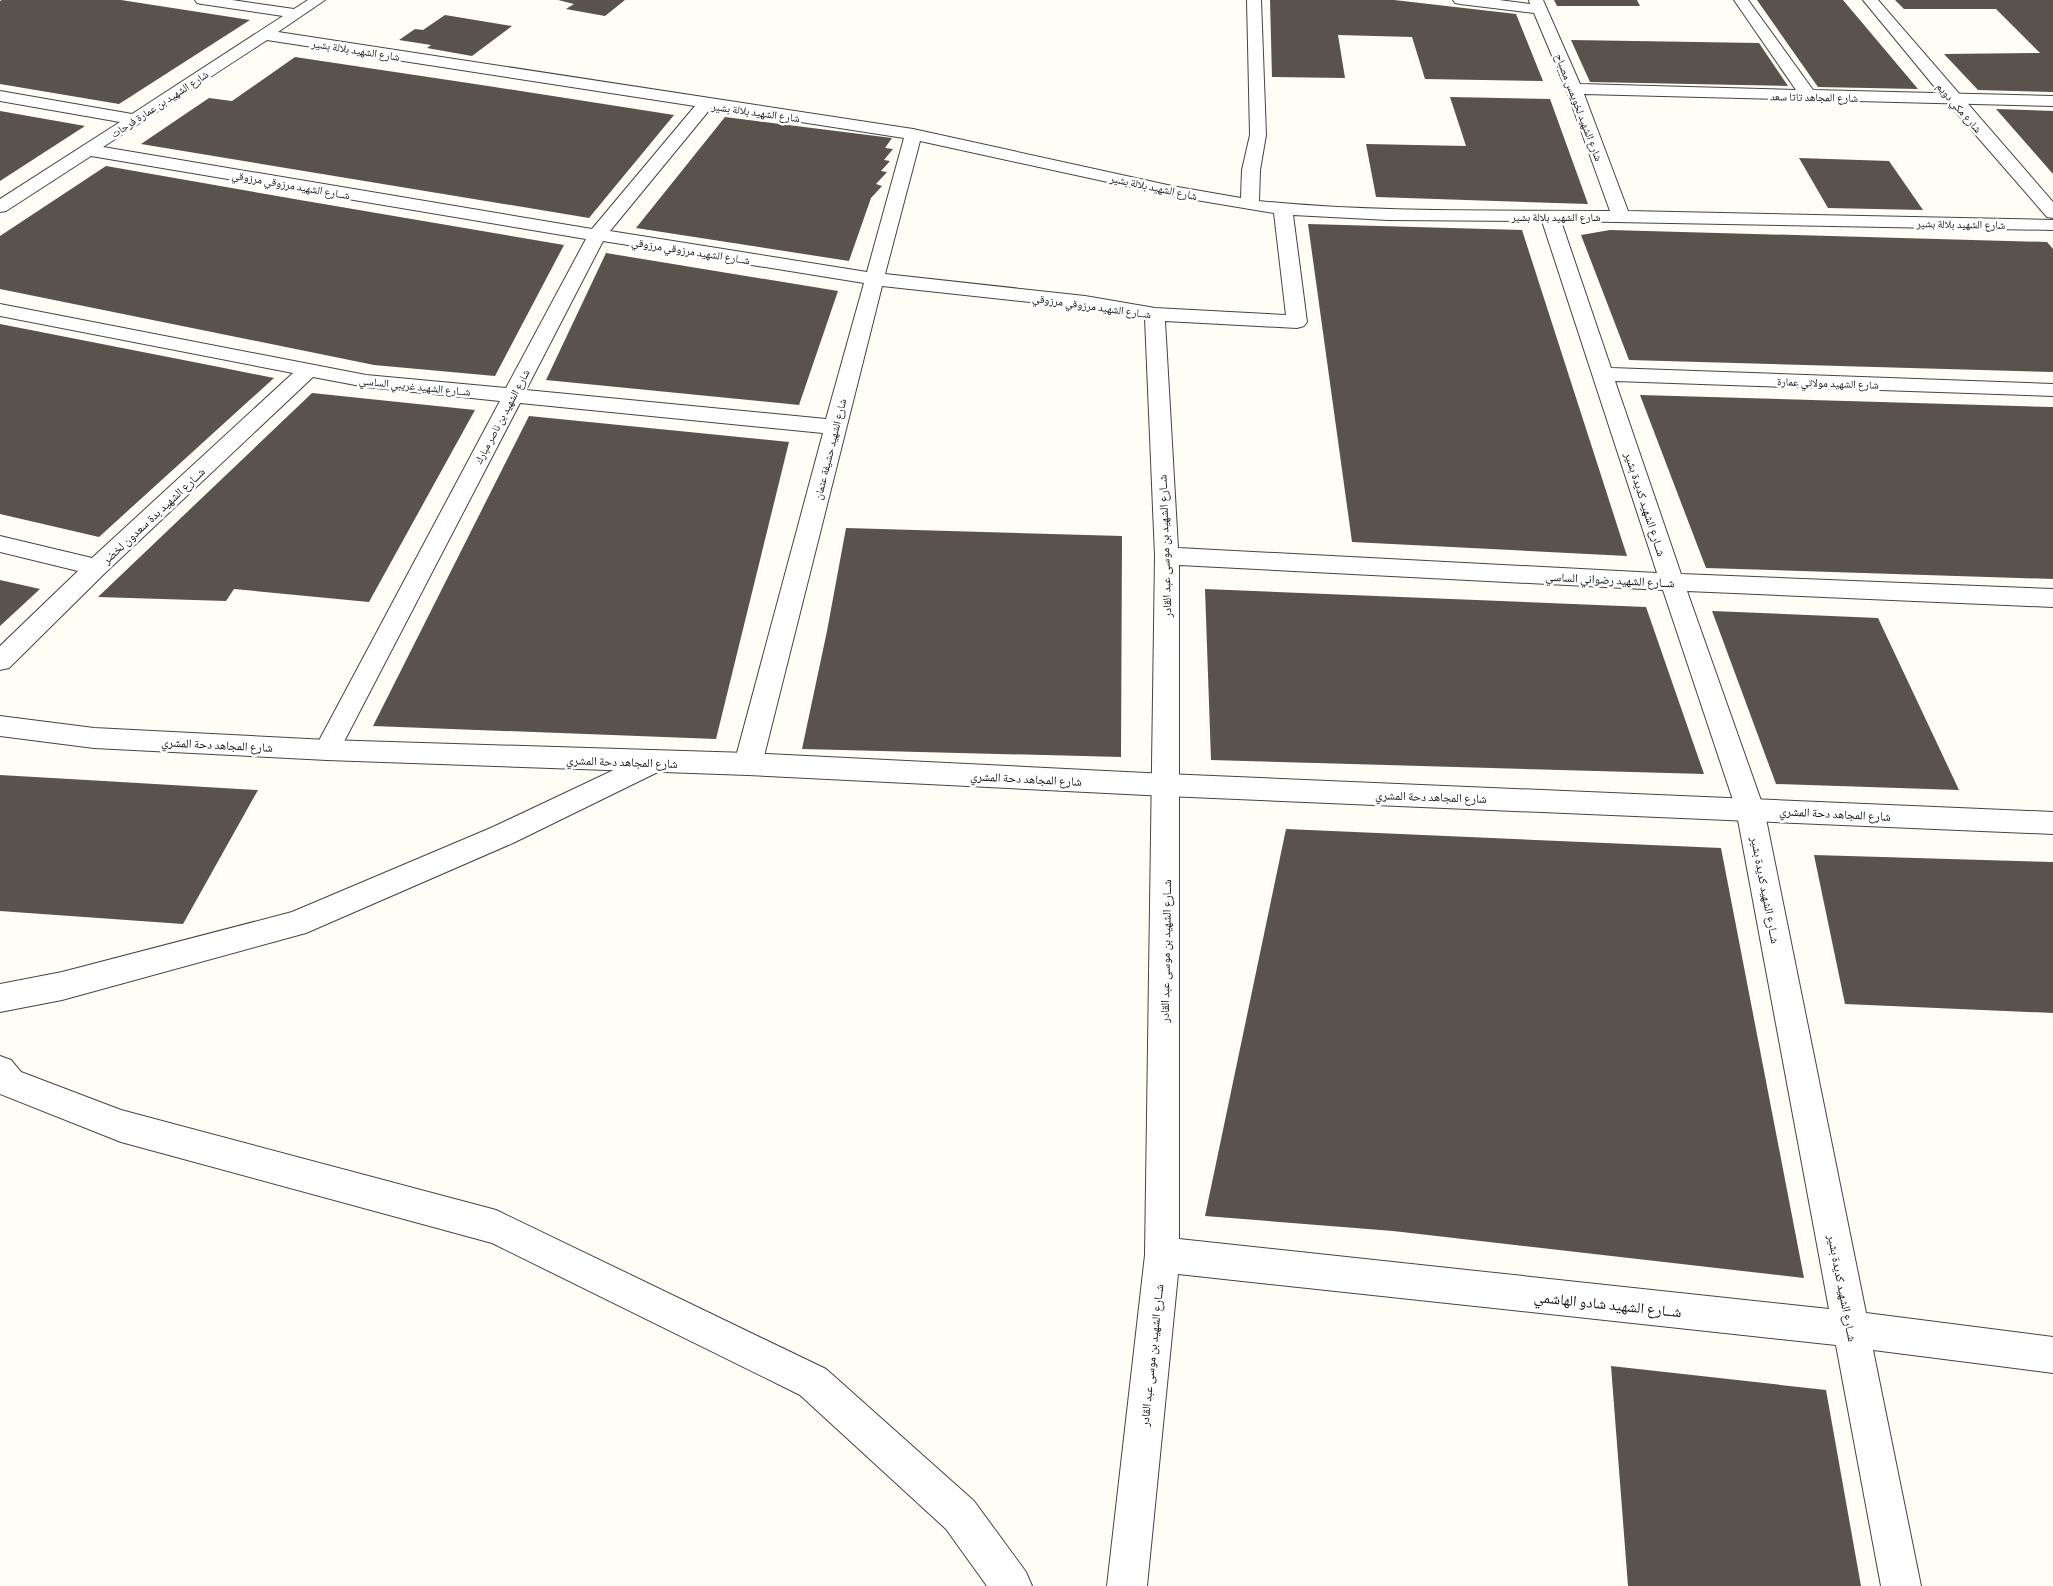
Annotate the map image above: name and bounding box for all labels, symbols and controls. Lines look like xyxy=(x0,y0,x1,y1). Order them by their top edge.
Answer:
street label: شارع الشهيد بلالة بشير xyxy=(310,34,401,64)
street label: شارع الشهيد لخويمس مصباح xyxy=(1552,51,1608,163)
street label: شارع الشهيد بن عمارة فرحات xyxy=(107,65,211,141)
street label: شارع مكي دويم xyxy=(1932,78,1986,137)
street label: شارع المجاهد تاتا سعد xyxy=(1770,87,1858,105)
street label: شارع الشهيد بلالة بشير xyxy=(710,97,801,125)
street label: شــارع الشهيد مرزوقي مرزوقي xyxy=(230,166,351,204)
street label: شارع الشهيد بلالة بشير xyxy=(1108,169,1199,203)
street label: شارع الشهيد بلالة بشير xyxy=(1511,208,1600,224)
street label: شارع الشهيد بلالة بشير xyxy=(1915,214,2006,232)
street label: شــارع الشهيد مرزوقي مرزوقي xyxy=(630,233,751,269)
street label: شــارع الشهيد مرزوقي مرزوقي xyxy=(1031,289,1152,323)
street label: شارع الشهيد بن ناصر مبارك xyxy=(469,366,533,466)
street label: شــارع الشهيد غريبي الساسي xyxy=(358,371,472,401)
street label: شارع الشهيد مولاتي عمارة xyxy=(1777,372,1879,394)
street label: شارع الشهيد حشيفة عثمان xyxy=(809,397,849,501)
street label: شــارع الشهيد كديدة بشير xyxy=(1620,449,1671,559)
street label: شــارع الشهيد بدة سعدون لخضر xyxy=(97,462,209,568)
street label: شــارع الشهيد بن موسى عبد القادر xyxy=(1153,474,1176,619)
street label: شــارع الشهيد رضواني الساسي xyxy=(1545,567,1675,593)
street label: شارع المجاهد دحة المشري xyxy=(161,732,273,758)
street label: شارع المجاهد دحة المشري xyxy=(566,750,678,774)
street label: شارع المجاهد دحة المشري xyxy=(970,766,1082,792)
street label: شارع المجاهد دحة المشري xyxy=(1375,785,1487,809)
street label: شارع المجاهد دحة المشري xyxy=(1779,801,1891,827)
street label: شــارع الشهيد كديدة بشير xyxy=(1747,834,1785,945)
street label: شــارع الشهيد بن موسى عبد القادر xyxy=(1155,879,1175,1024)
street label: شــارع الشهيد كديدة بشير xyxy=(1824,1232,1862,1343)
street label: شــارع الشهيد بن موسى عبد القادر xyxy=(1134,1283,1167,1428)
street label: شــارع الشهيد شادو الهاشمي xyxy=(1533,1284,1683,1324)

